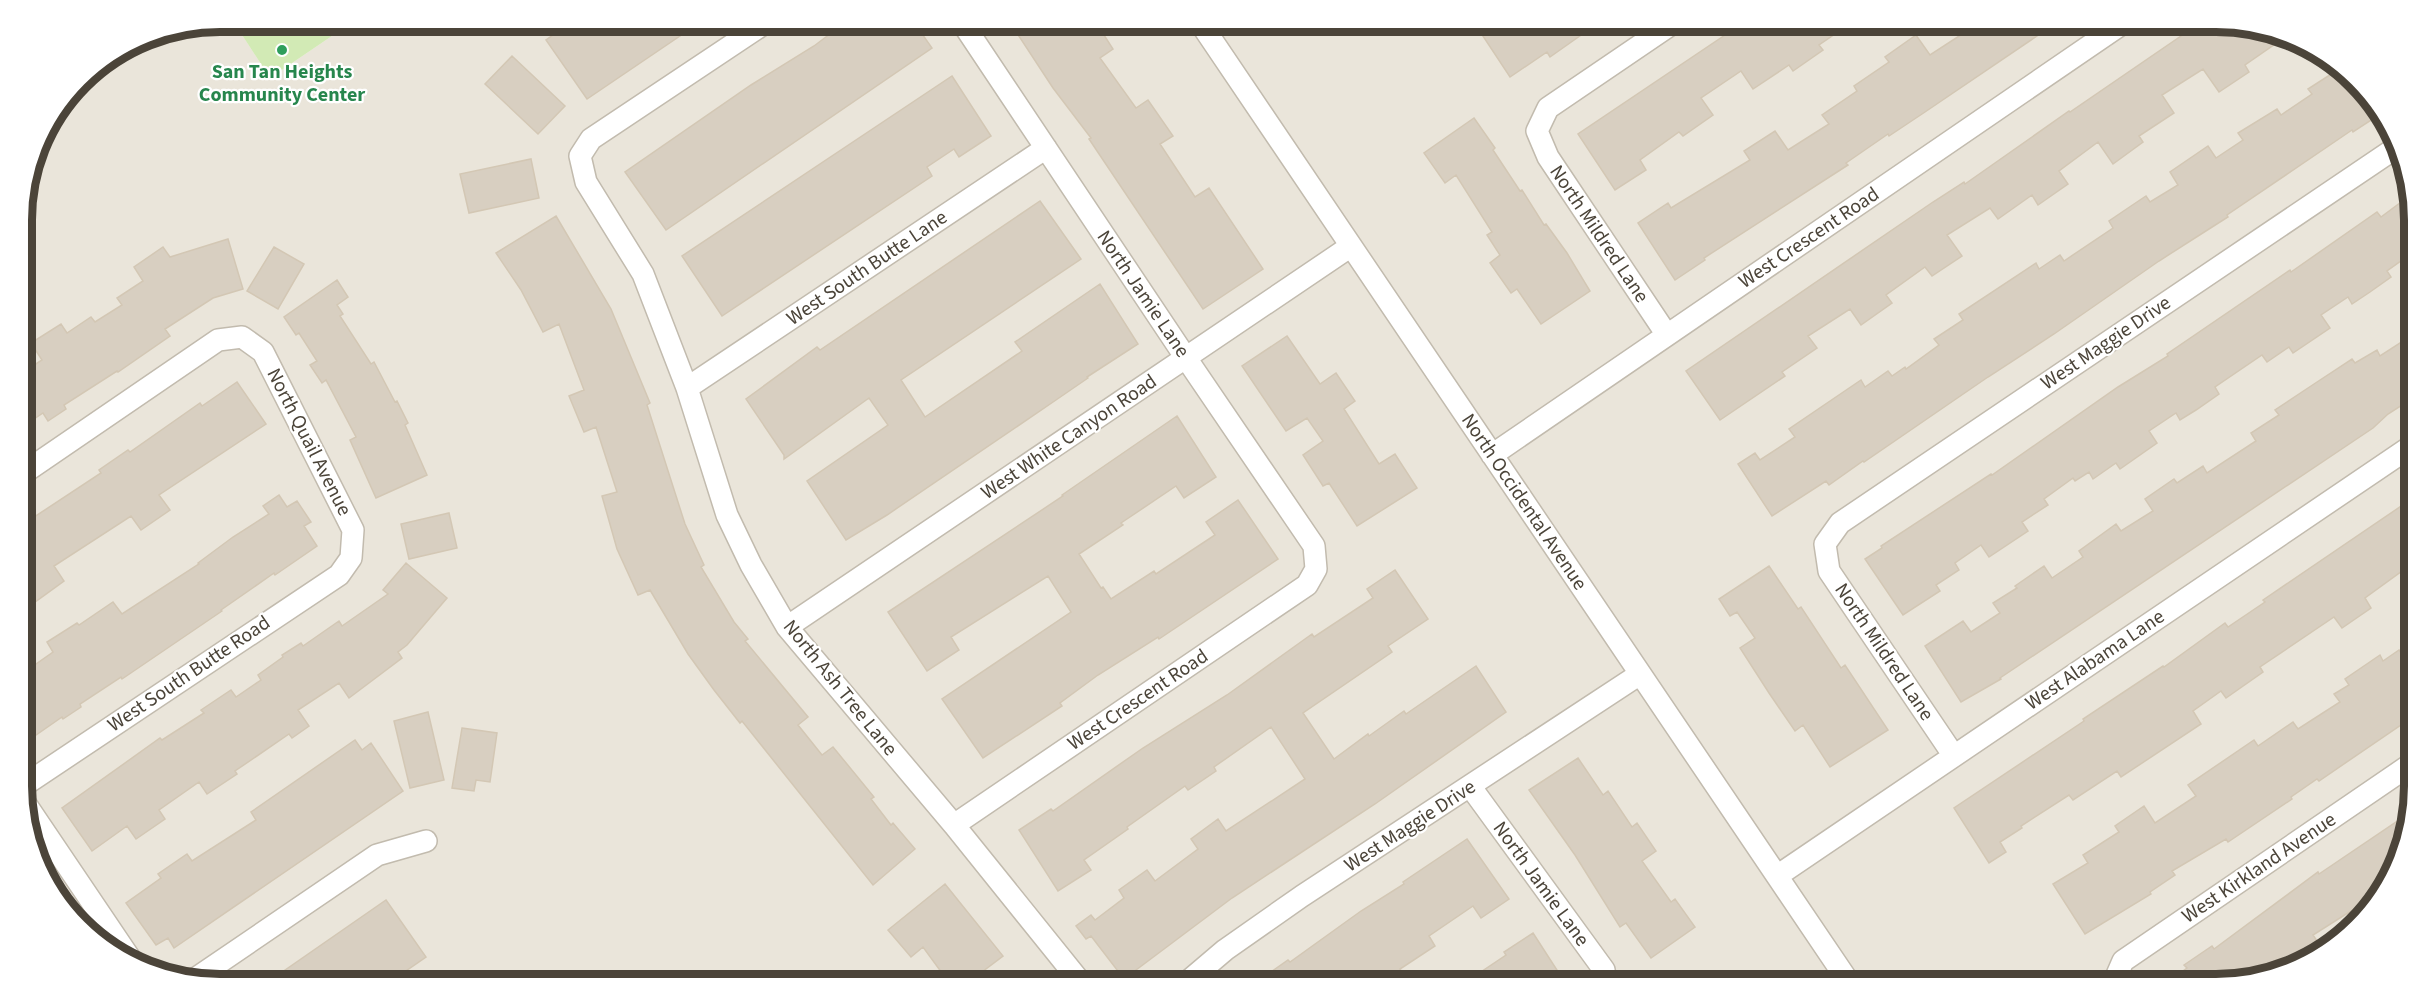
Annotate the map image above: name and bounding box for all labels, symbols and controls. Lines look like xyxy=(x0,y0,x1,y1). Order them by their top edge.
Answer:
marker: San Tan Heights Community Center xyxy=(275,43,289,57)
place label: San Tan Heights Community Center xyxy=(199,58,365,109)
street label: North Mildred Lane xyxy=(1543,160,1656,308)
street label: West Crescent Road xyxy=(1733,181,1885,295)
street label: West South Butte Lane xyxy=(781,204,953,332)
street label: North Jamie Lane xyxy=(1090,225,1196,363)
street label: West Maggie Drive xyxy=(2035,289,2177,397)
street label: North Quail Avenue xyxy=(260,363,358,521)
street label: West White Canyon Road xyxy=(975,368,1163,506)
street label: North Occidental Avenue xyxy=(1454,408,1594,596)
street label: North Mildred Lane xyxy=(1828,578,1941,726)
street label: West Alabama Lane xyxy=(2020,603,2170,717)
street label: West South Butte Road xyxy=(102,609,276,739)
street label: North Ash Tree Lane xyxy=(776,614,904,762)
street label: West Crescent Road xyxy=(1062,643,1214,757)
street label: West Maggie Drive xyxy=(1339,773,1481,879)
street label: West Kirkland Avenue xyxy=(2176,806,2342,930)
street label: North Jamie Lane xyxy=(1486,816,1596,952)

